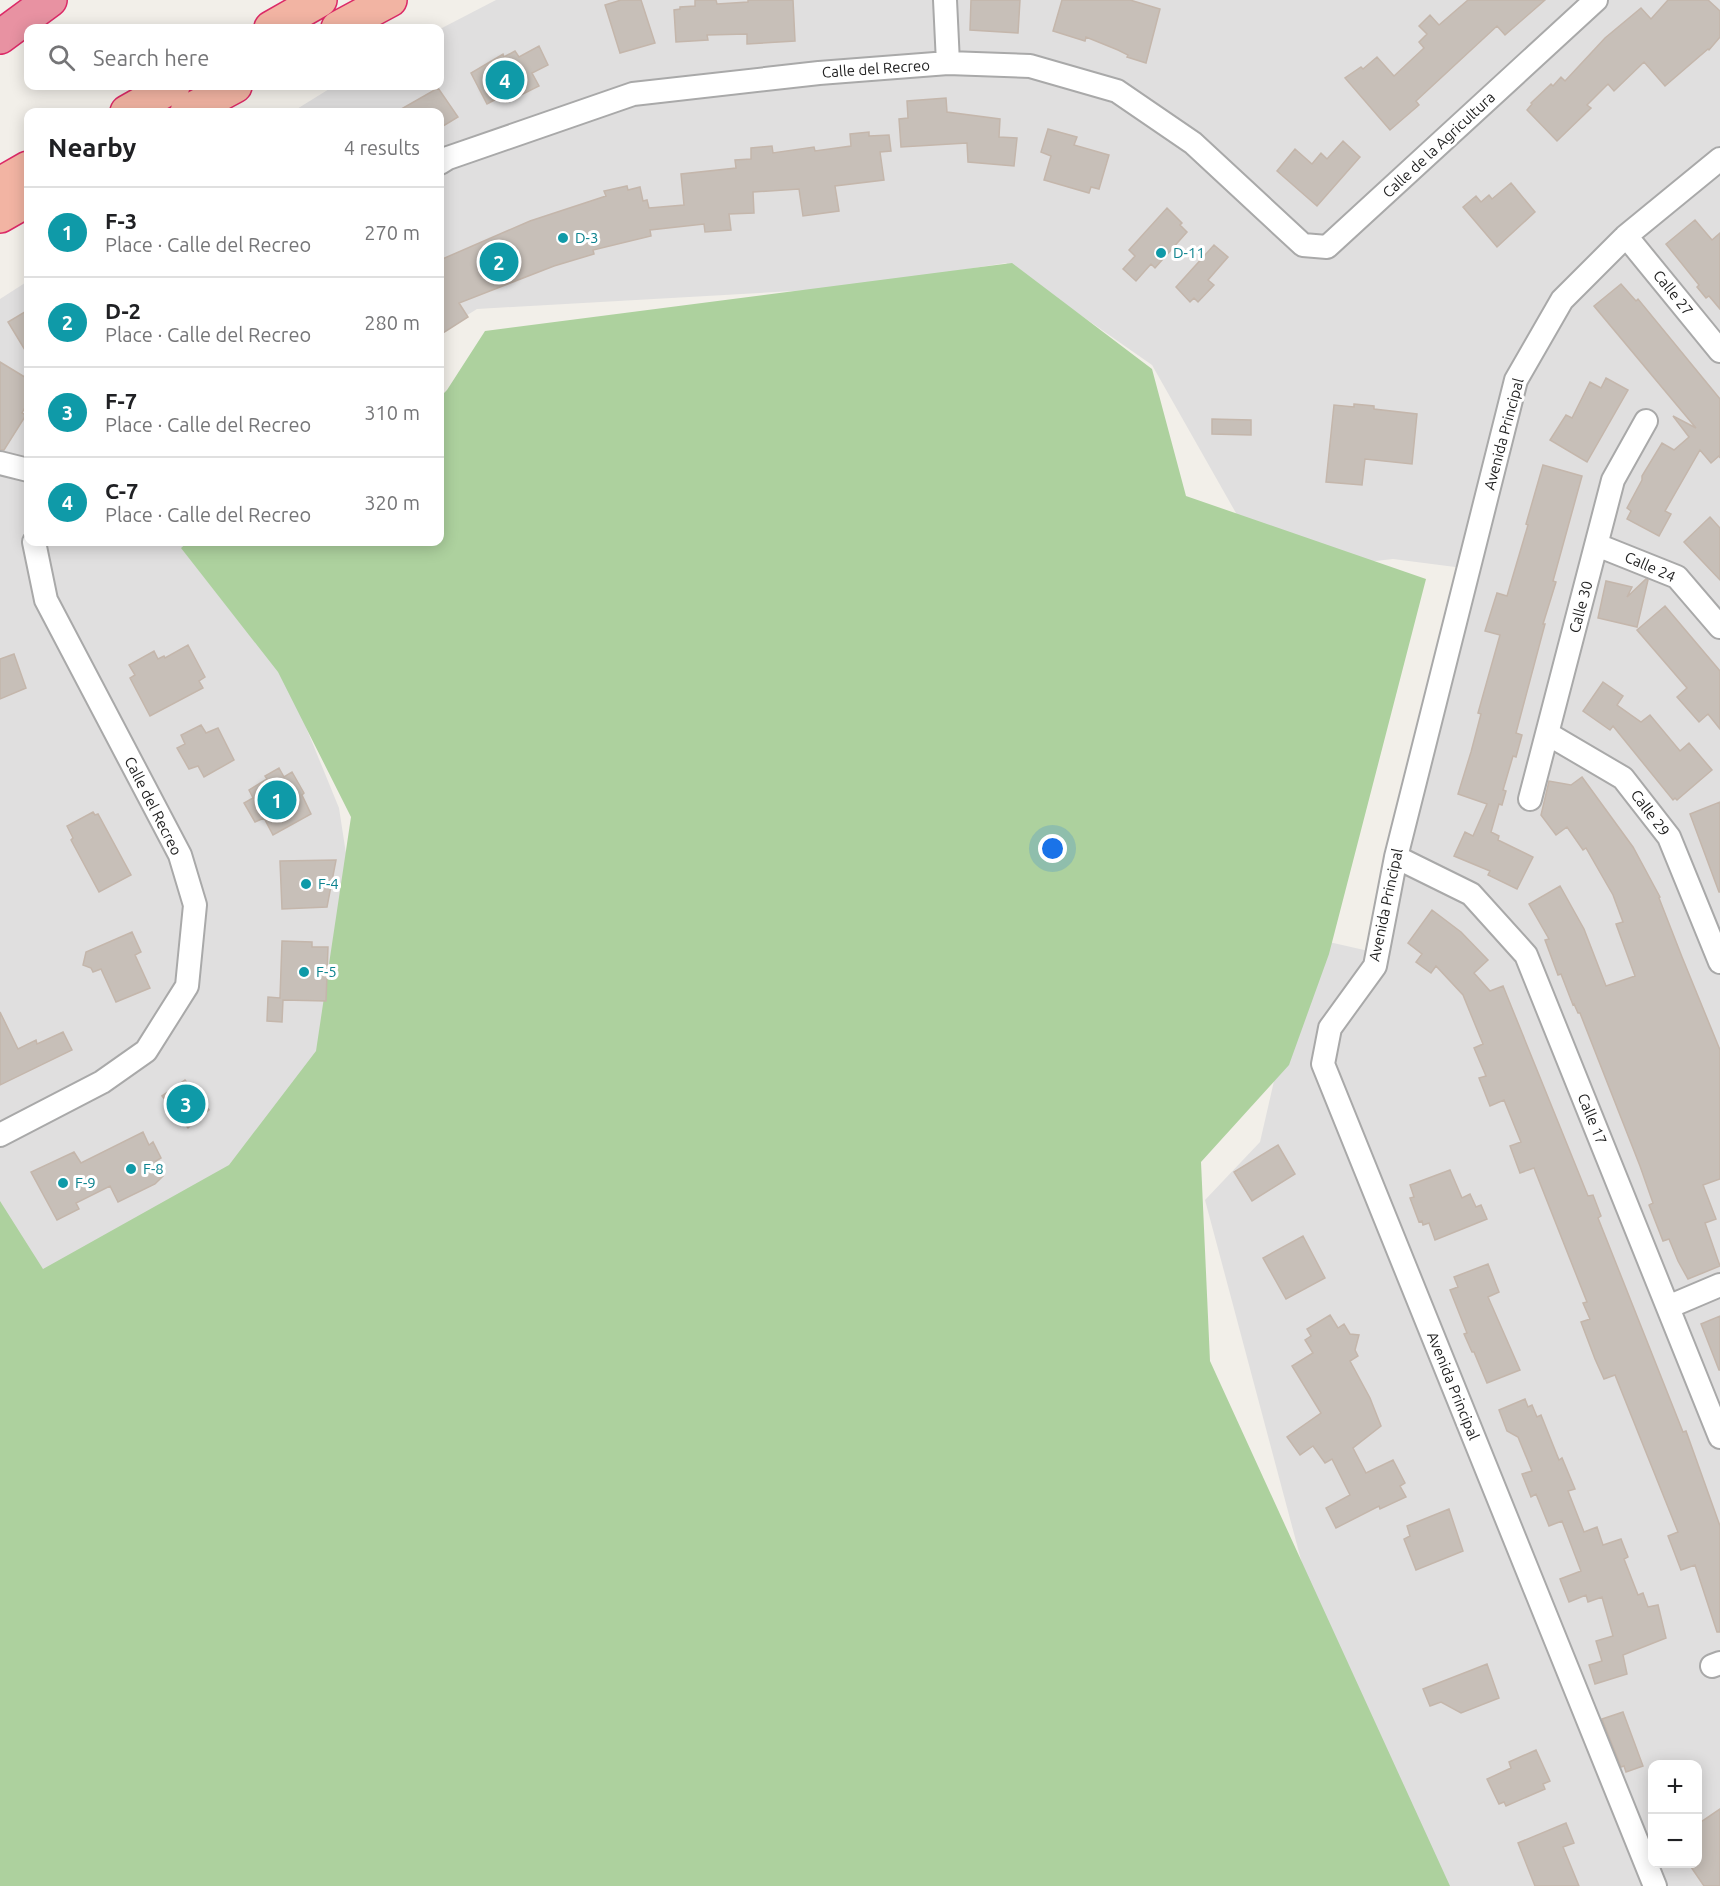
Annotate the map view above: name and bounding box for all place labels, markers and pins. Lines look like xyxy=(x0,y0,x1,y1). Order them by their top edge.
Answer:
pin: 4 xyxy=(486,58,524,103)
place label: D-3 xyxy=(575,229,598,246)
marker: D-3 xyxy=(556,231,570,245)
pin: 2 xyxy=(480,240,518,284)
place label: D-11 xyxy=(1173,244,1205,261)
marker: D-11 xyxy=(1154,246,1168,260)
pin: 1 xyxy=(258,778,296,822)
place label: F-4 xyxy=(318,875,339,892)
marker: F-4 xyxy=(299,877,313,891)
place label: F-5 xyxy=(316,963,337,980)
marker: F-5 xyxy=(297,965,311,979)
pin: 3 xyxy=(166,1082,206,1126)
place label: F-8 xyxy=(143,1160,164,1177)
marker: F-8 xyxy=(124,1162,138,1176)
place label: F-9 xyxy=(75,1174,96,1191)
marker: F-9 xyxy=(56,1176,70,1190)

